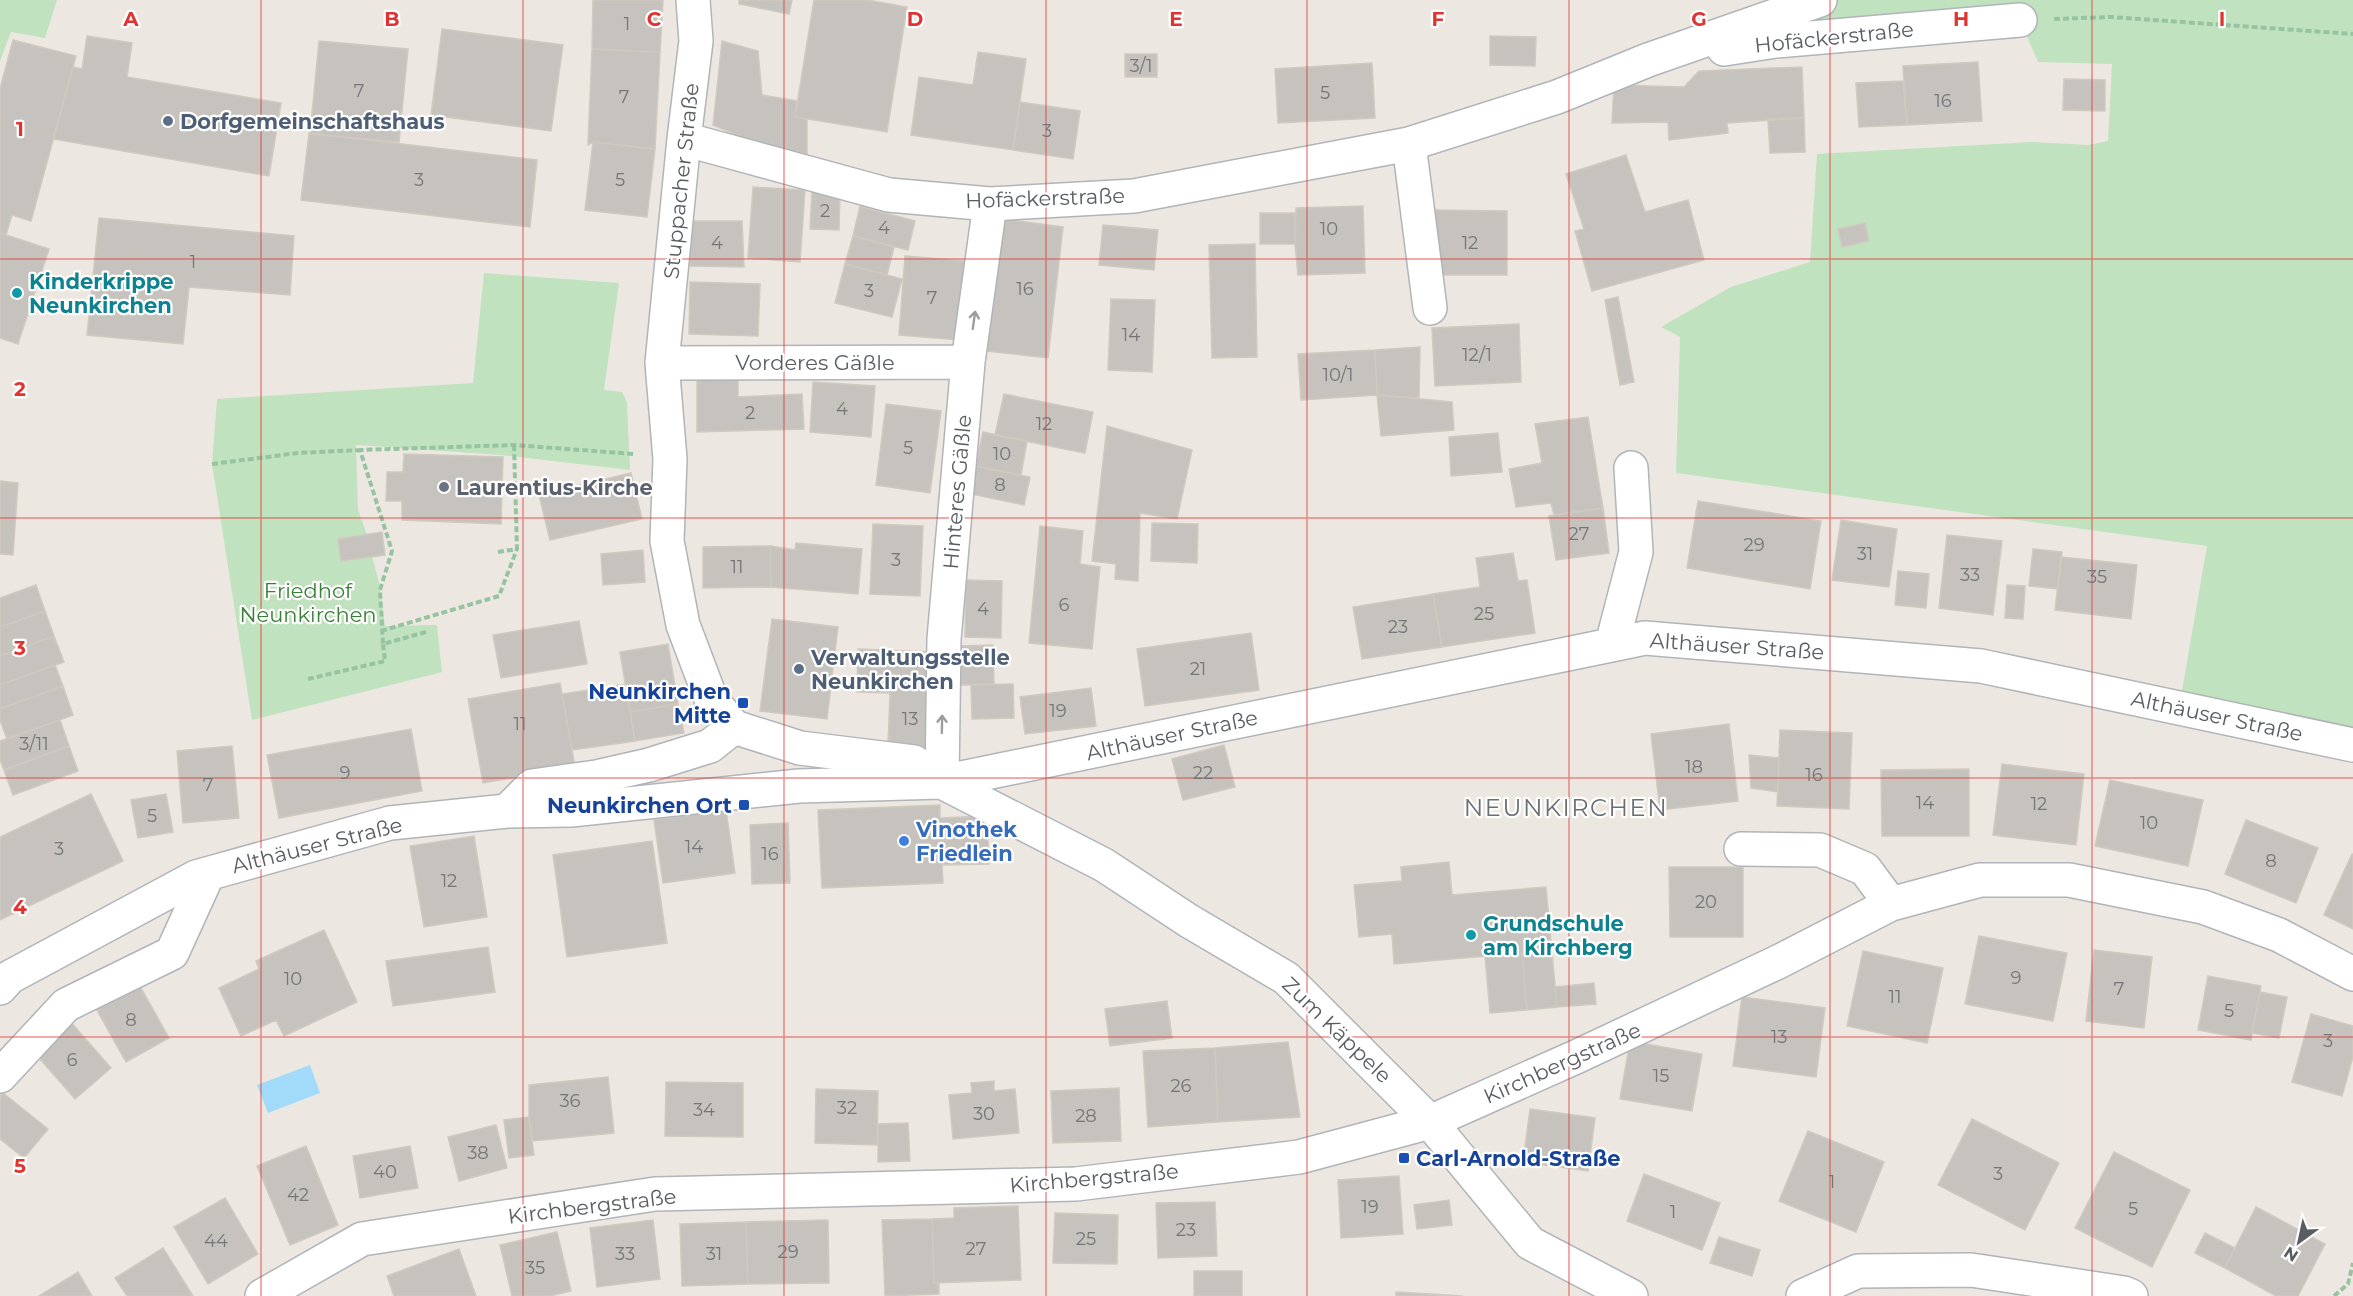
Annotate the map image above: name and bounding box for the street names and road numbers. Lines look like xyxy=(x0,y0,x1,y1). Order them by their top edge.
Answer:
street label: Hofäckerstraße xyxy=(1753,16,1915,58)
street label: Stuppacher Straße xyxy=(658,82,704,280)
street label: Hofäckerstraße xyxy=(965,183,1125,213)
street label: Vorderes Gäßle xyxy=(735,350,895,375)
street label: Hinteres Gäßle xyxy=(938,414,976,570)
street label: Althäuser Straße xyxy=(1649,627,1825,665)
street label: Althäuser Straße xyxy=(2129,686,2305,746)
street label: Althäuser Straße xyxy=(1084,705,1260,765)
street label: Althäuser Straße xyxy=(229,812,405,878)
street label: Zum Käppele xyxy=(1277,972,1397,1088)
street label: Kirchbergstraße xyxy=(1479,1017,1645,1109)
street label: Kirchbergstraße xyxy=(1008,1158,1180,1198)
street label: Kirchbergstraße xyxy=(506,1183,678,1229)

